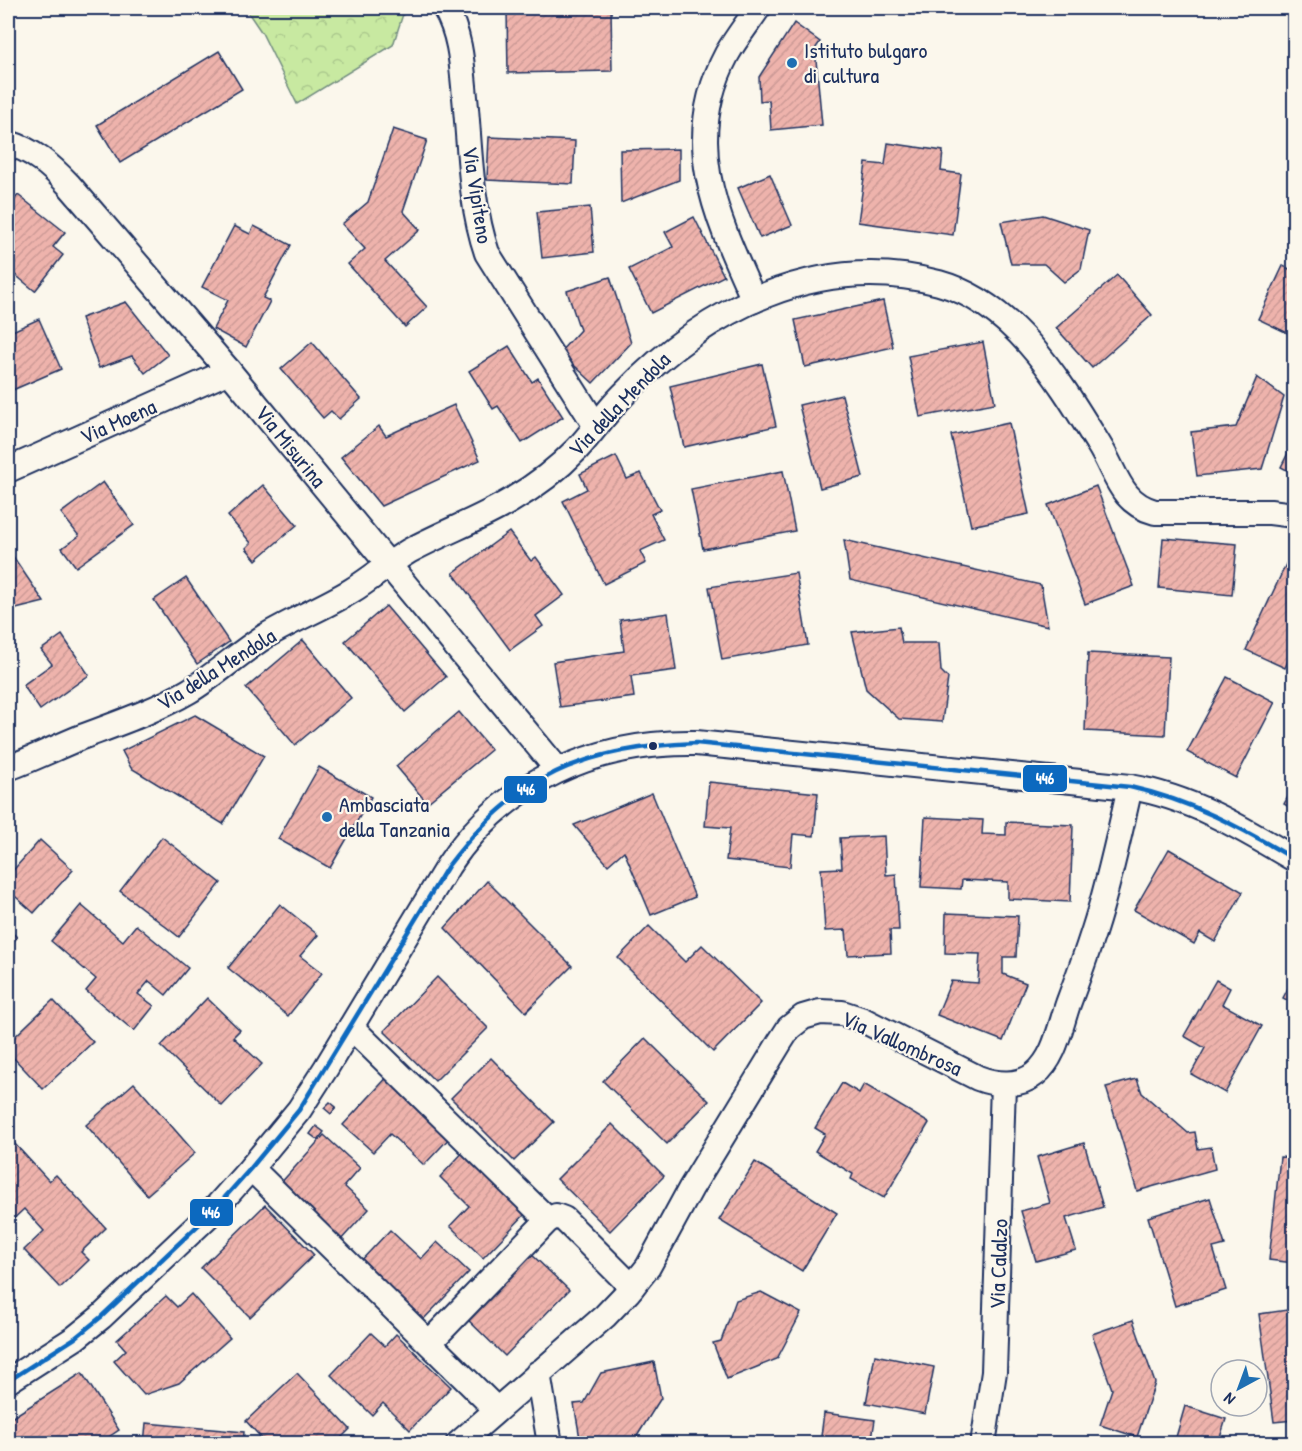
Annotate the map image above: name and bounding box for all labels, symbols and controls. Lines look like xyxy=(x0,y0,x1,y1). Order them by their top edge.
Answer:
place label: Istituto bulgaro di cultura xyxy=(804,35,928,90)
marker: Istituto bulgaro di cultura xyxy=(785,56,799,70)
street label: Via Vipiteno xyxy=(456,144,500,246)
street label: Via della Mendola xyxy=(561,345,677,463)
street label: Via Moena xyxy=(75,391,161,451)
street label: Via Misurina xyxy=(248,398,334,494)
street label: Via della Mendola xyxy=(151,620,282,718)
unlabelled marker xyxy=(647,740,659,752)
line badge: 446 xyxy=(1022,764,1068,793)
text: 446 xyxy=(1036,767,1055,789)
line badge: 446 xyxy=(503,775,548,804)
text: 446 xyxy=(517,778,536,800)
place label: Ambasciata della Tanzania xyxy=(339,789,450,844)
marker: Ambasciata della Tanzania xyxy=(320,810,334,824)
street label: Via Vallombrosa xyxy=(837,1003,967,1083)
line badge: 446 xyxy=(189,1198,234,1227)
text: 446 xyxy=(202,1201,221,1223)
street label: Via Calalzo xyxy=(981,1218,1015,1310)
north arrow xyxy=(1209,1358,1269,1418)
text: N xyxy=(1218,1388,1240,1410)

